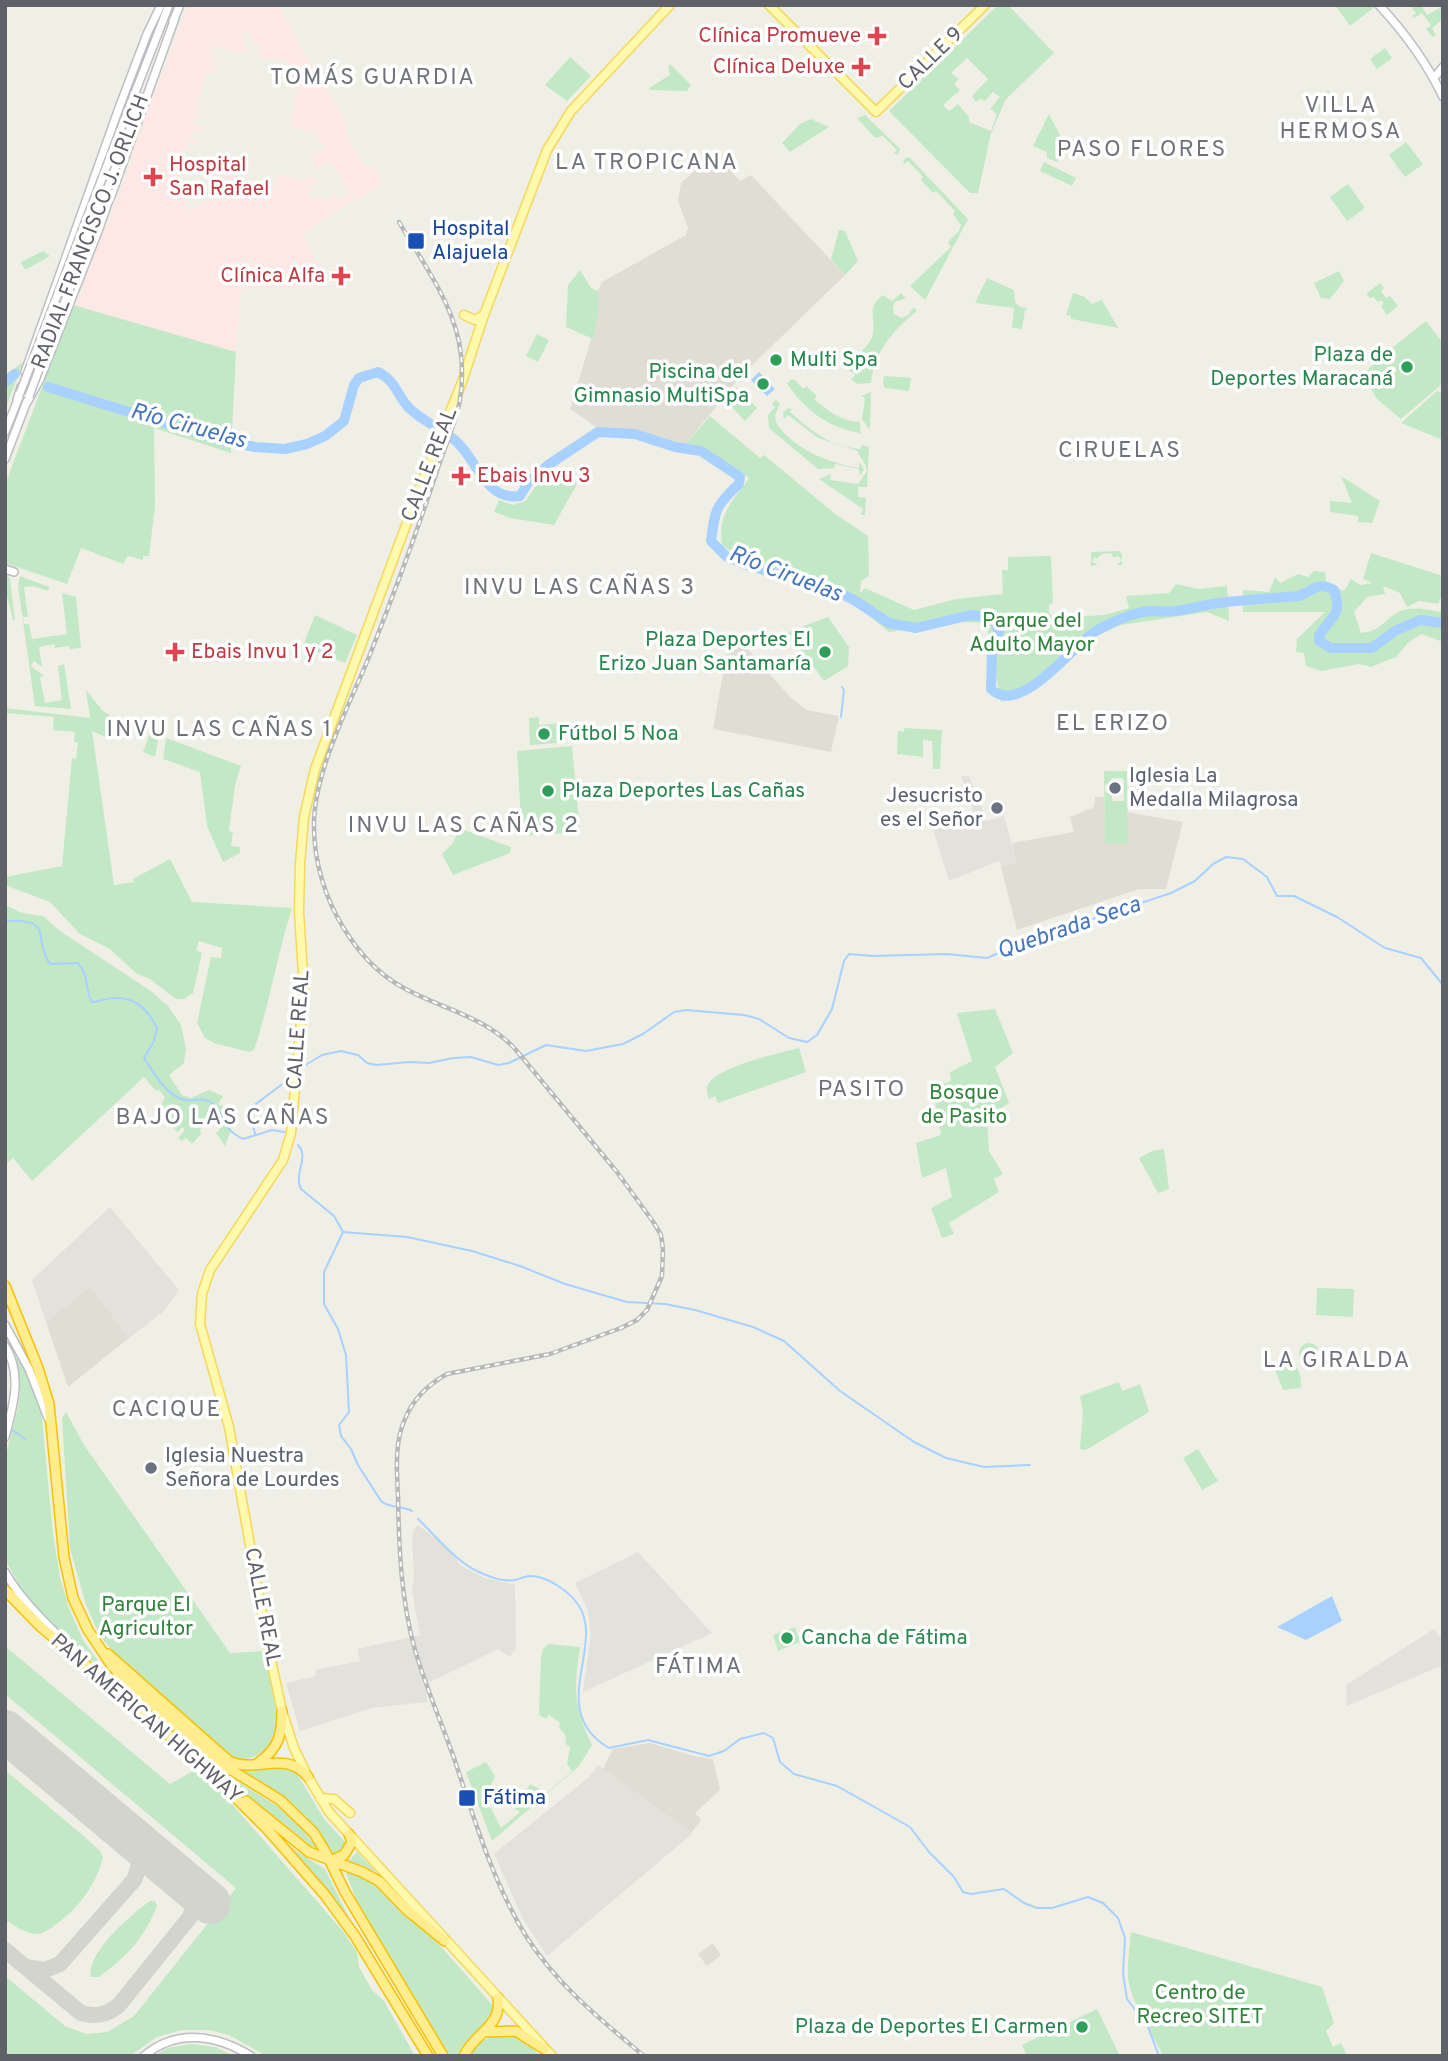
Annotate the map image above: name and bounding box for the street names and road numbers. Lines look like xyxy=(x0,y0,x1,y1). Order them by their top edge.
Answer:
street label: CALLE 9 xyxy=(893,21,969,97)
street label: RADIAL FRANCISCO J. ORLICH xyxy=(26,91,156,373)
street label: CALLE REAL xyxy=(396,404,464,526)
street label: CALLE REAL xyxy=(281,969,317,1091)
street label: CALLE REAL xyxy=(237,1545,287,1669)
street label: PAN AMERICAN HIGHWAY xyxy=(44,1628,248,1810)

